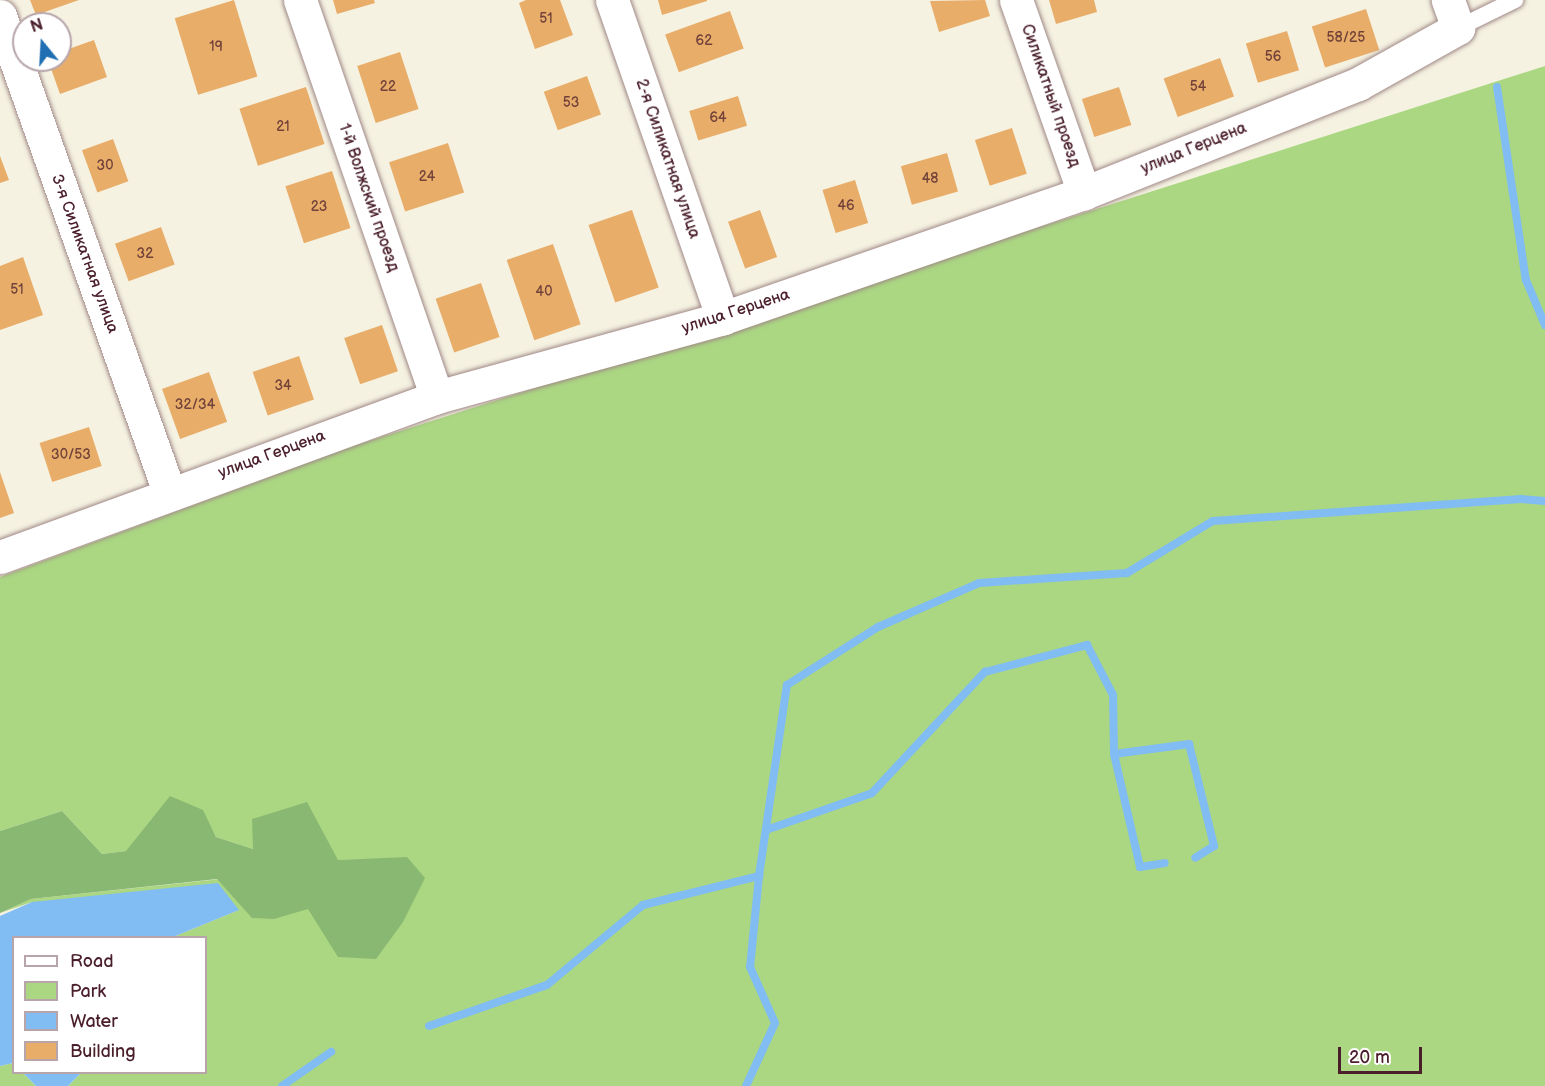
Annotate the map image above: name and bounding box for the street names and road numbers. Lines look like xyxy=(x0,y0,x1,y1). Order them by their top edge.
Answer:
street label: Силикатный проезд xyxy=(1017,22,1083,170)
street label: 2-я Силикатная улица xyxy=(631,77,703,241)
street label: улица Герцена xyxy=(1138,119,1250,179)
street label: 1-й Волжский проезд xyxy=(334,121,402,275)
street label: 3-я Силикатная улица xyxy=(46,172,122,336)
street label: улица Герцена xyxy=(680,286,792,338)
street label: улица Герцена xyxy=(216,427,328,483)

